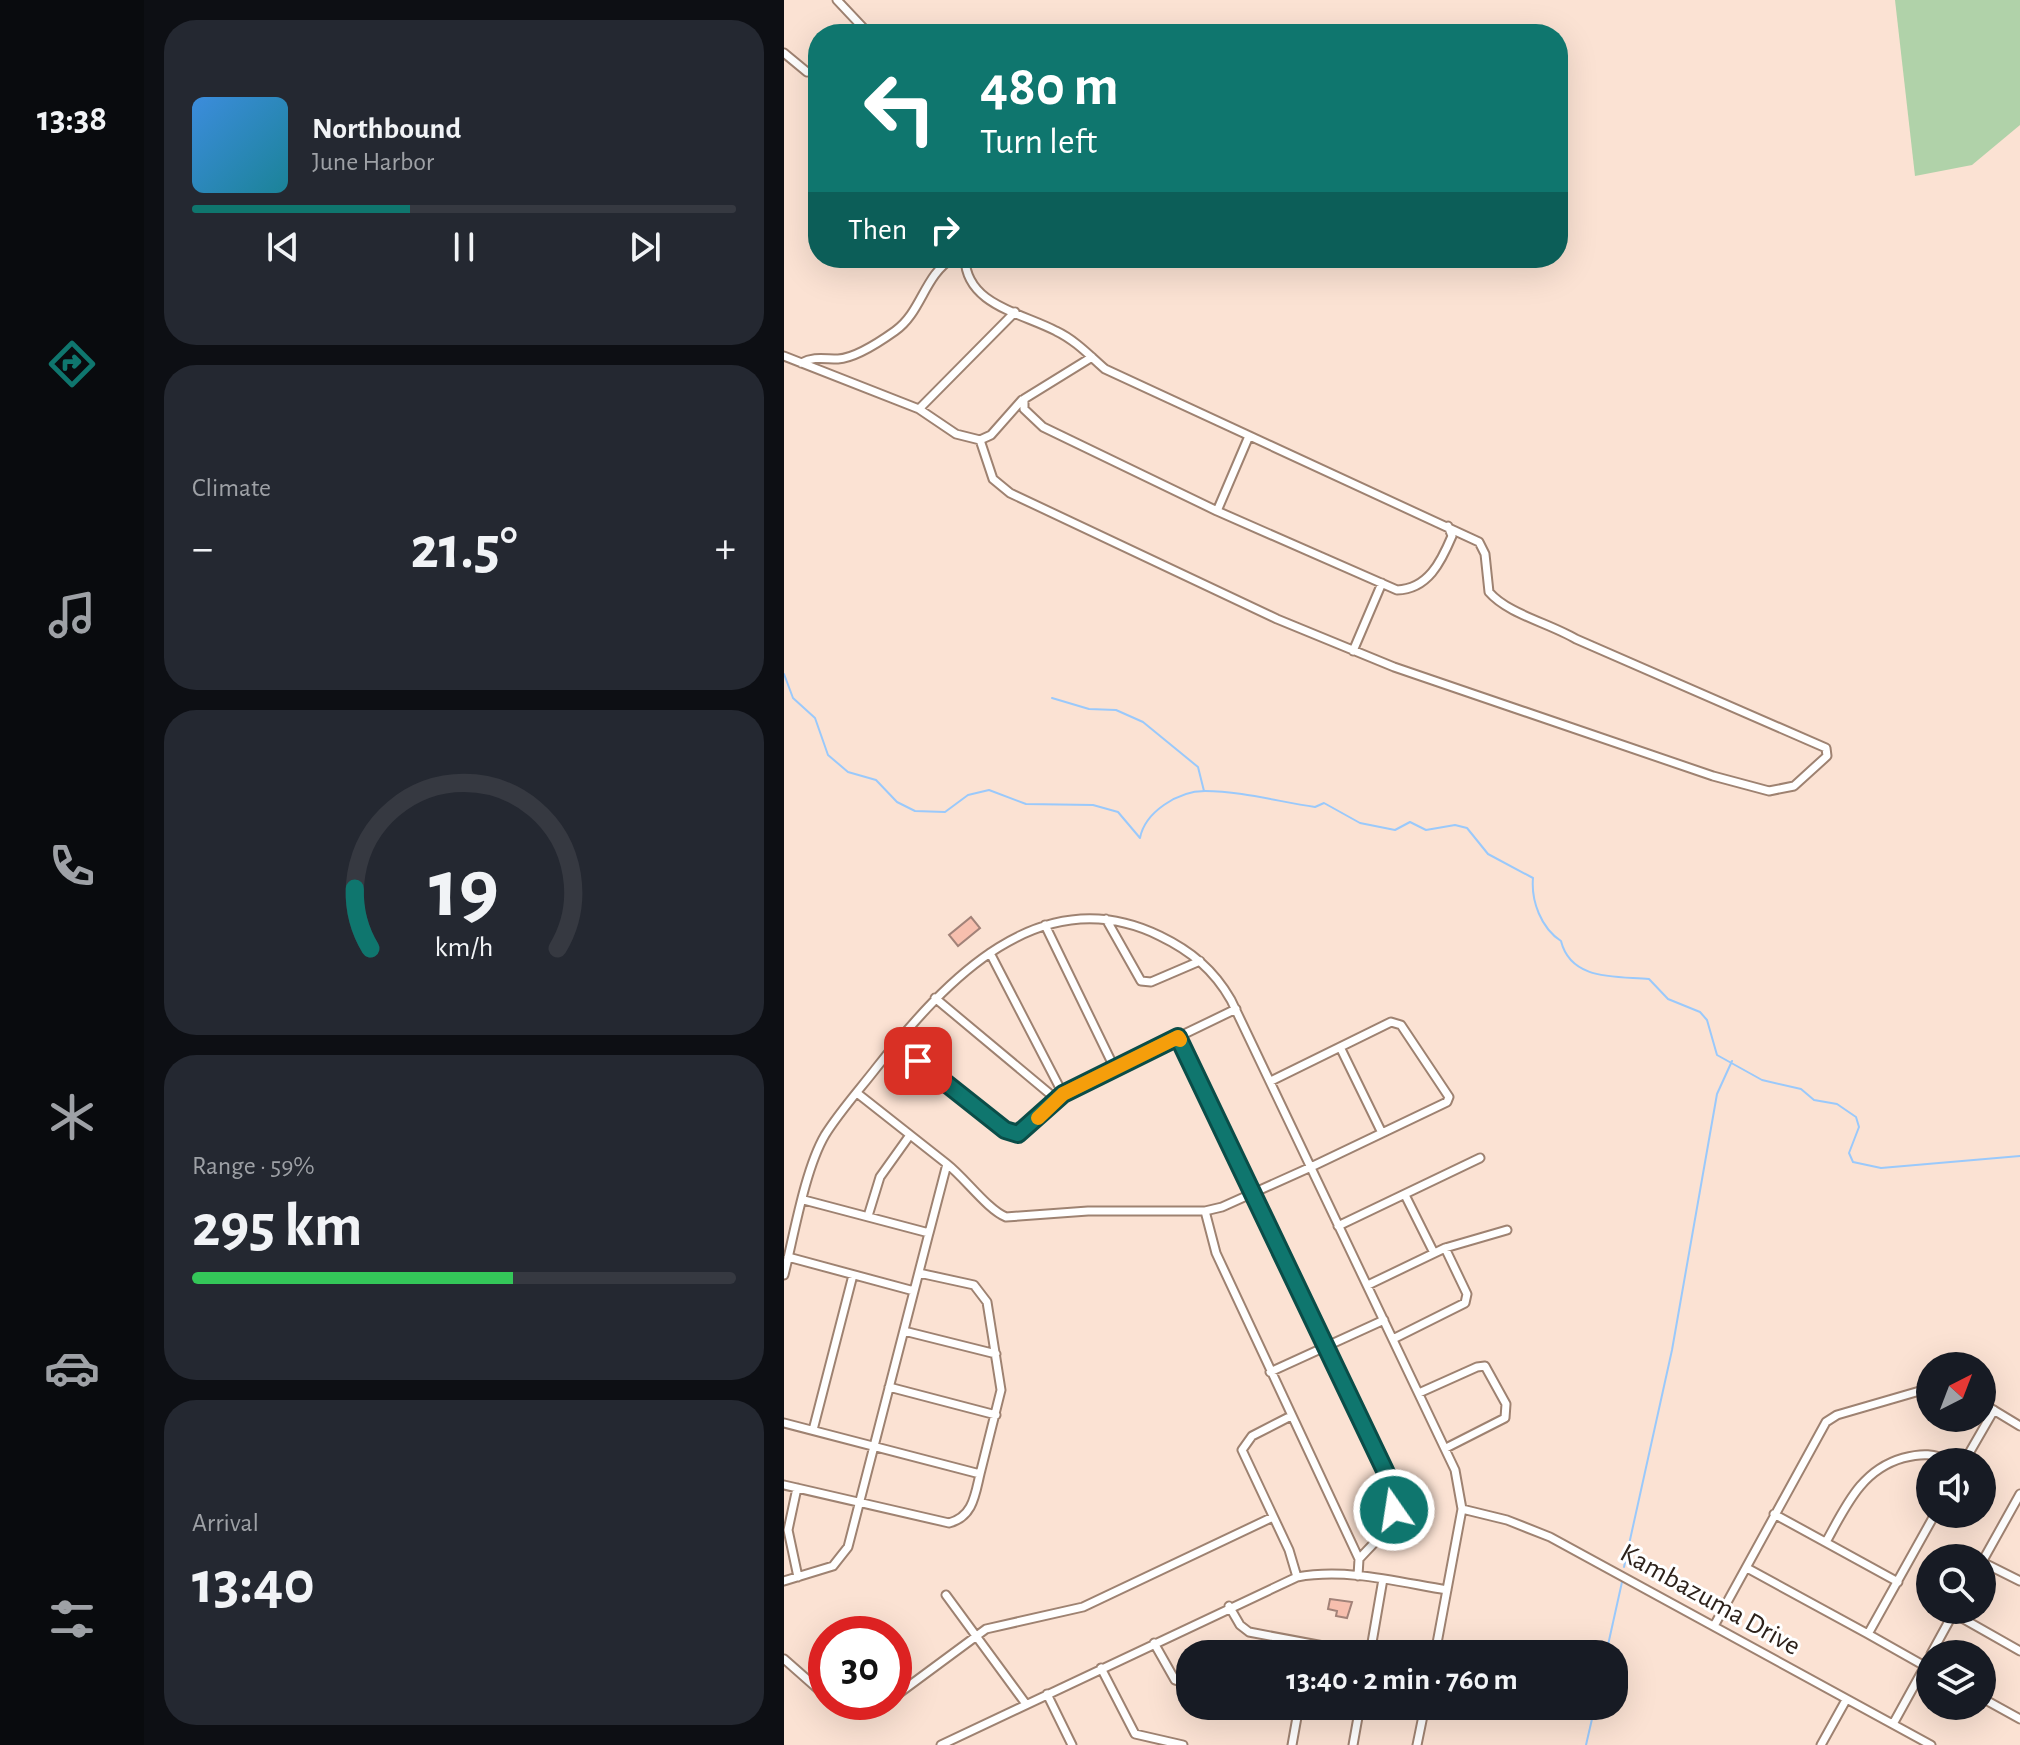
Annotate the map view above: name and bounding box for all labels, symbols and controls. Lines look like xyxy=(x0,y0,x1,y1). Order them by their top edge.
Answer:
icon: left xyxy=(848,56,952,160)
text: 480 m xyxy=(980,59,1119,115)
text: 13:38 xyxy=(37,101,107,137)
text: Northbound xyxy=(312,114,461,144)
text: Turn left xyxy=(980,124,1097,160)
text: June Harbor xyxy=(312,149,434,175)
icon: right xyxy=(923,208,967,252)
text: Then xyxy=(848,215,907,245)
icon: previous xyxy=(261,225,305,269)
icon: pause xyxy=(442,225,486,269)
icon: next xyxy=(623,225,667,269)
icon: directions xyxy=(44,336,100,392)
text: Climate xyxy=(192,475,271,501)
text: 21.5° xyxy=(410,519,518,579)
text: − xyxy=(192,527,213,571)
text: + xyxy=(715,527,736,571)
icon: music xyxy=(44,587,100,643)
icon: phone xyxy=(44,838,100,894)
text: 19 xyxy=(429,847,499,931)
text: km/h xyxy=(435,933,493,962)
pin xyxy=(884,1027,952,1095)
icon: arrive xyxy=(896,1039,940,1083)
icon: climate xyxy=(44,1089,100,1145)
text: Range · 59% xyxy=(192,1153,315,1179)
text: 295 km xyxy=(192,1197,362,1257)
icon: car xyxy=(44,1340,100,1396)
north arrow xyxy=(1916,1352,1996,1432)
map controls xyxy=(1916,1352,1996,1720)
button: sound xyxy=(1916,1448,1996,1528)
position arrow xyxy=(1352,1468,1436,1552)
text: Arrival xyxy=(192,1510,259,1536)
street label: Kambazuma Drive xyxy=(1615,1539,1805,1661)
button: search xyxy=(1916,1544,1996,1624)
text: 13:40 xyxy=(192,1554,315,1614)
icon: filters xyxy=(44,1591,100,1647)
speed limit sign: 30 xyxy=(808,1616,912,1720)
button: layers xyxy=(1916,1640,1996,1720)
text: 13:40 · 2 min · 760 m xyxy=(1286,1665,1518,1695)

